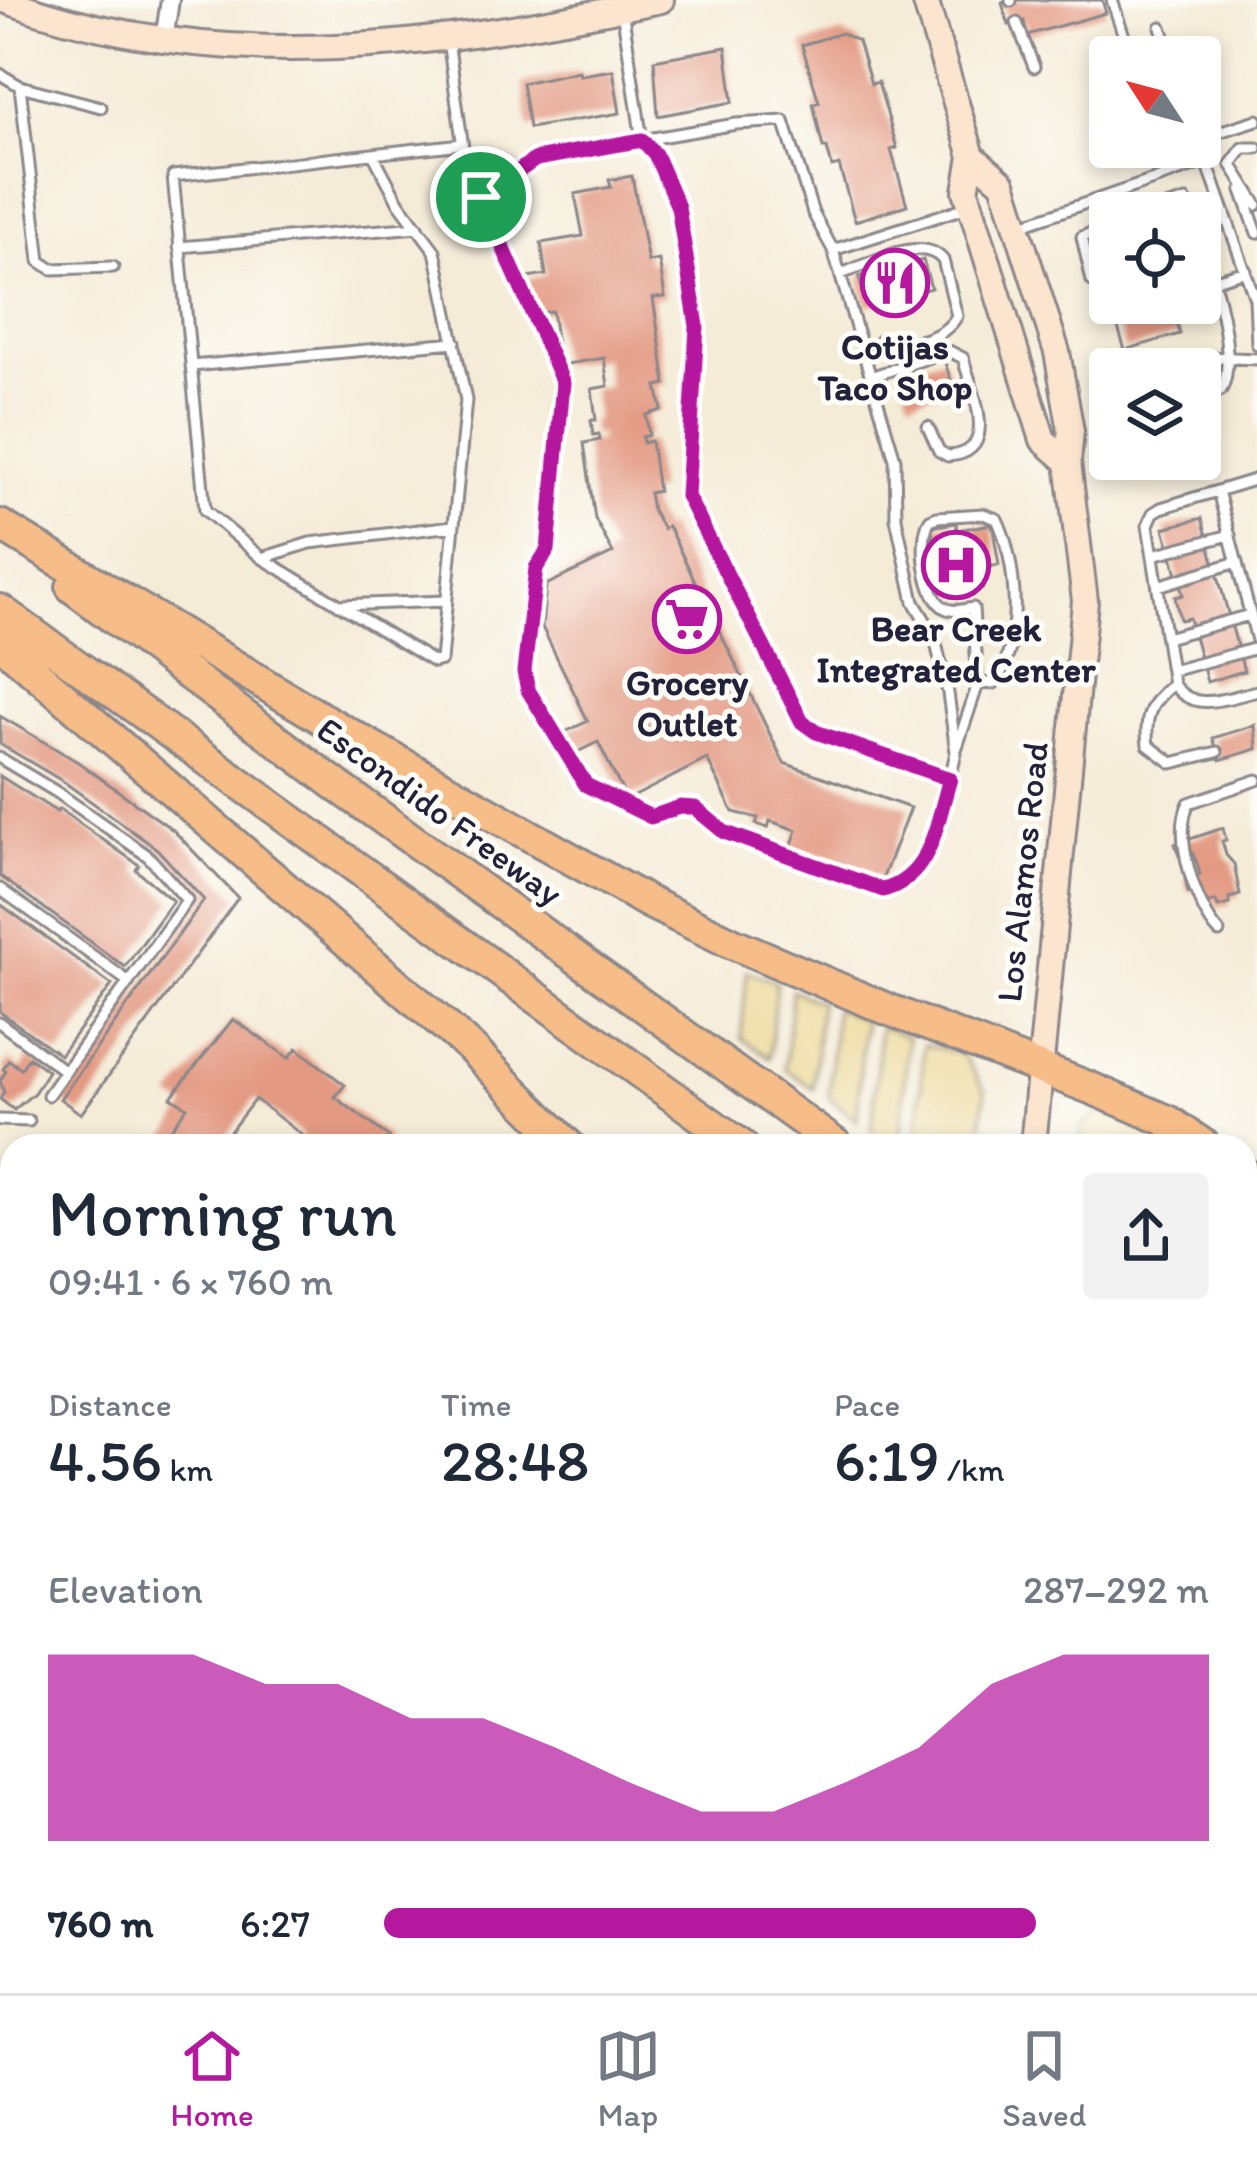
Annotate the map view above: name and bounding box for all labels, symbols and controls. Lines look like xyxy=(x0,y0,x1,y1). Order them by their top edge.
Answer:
north arrow xyxy=(1089,36,1221,168)
map controls xyxy=(1089,36,1221,480)
pin xyxy=(430,146,532,248)
icon: arrive xyxy=(448,164,514,230)
button: locate xyxy=(1089,192,1221,324)
restaurant icon: Cotijas Taco Shop xyxy=(860,248,930,318)
place label: Cotijas Taco Shop xyxy=(817,325,972,409)
button: layers xyxy=(1089,348,1221,480)
hospital icon: Bear Creek Integrated Center xyxy=(921,530,991,600)
supermarket icon: Grocery Outlet xyxy=(652,584,722,654)
place label: Bear Creek Integrated Center xyxy=(817,607,1096,691)
place label: Grocery Outlet xyxy=(626,661,748,745)
street label: Escondido Freeway xyxy=(309,708,571,915)
street label: Los Alamos Road xyxy=(987,740,1057,1004)
text: Morning run xyxy=(48,1173,397,1253)
button: share xyxy=(1083,1173,1209,1299)
text: 09:41 · 6 × 760 m xyxy=(48,1258,333,1305)
text: Distance xyxy=(48,1385,172,1424)
text: Time xyxy=(441,1385,511,1424)
text: Pace xyxy=(834,1385,900,1424)
text: 4.56 xyxy=(48,1424,162,1496)
text: 28:48 xyxy=(441,1424,589,1496)
text: 6:19 xyxy=(834,1424,940,1496)
text: km xyxy=(162,1450,213,1489)
text: /km xyxy=(940,1450,1005,1489)
text: Elevation xyxy=(48,1566,203,1613)
text: 287–292 m xyxy=(1023,1566,1209,1613)
text: 760 m xyxy=(48,1900,154,1947)
text: 6:27 xyxy=(240,1900,310,1947)
tab: Home xyxy=(171,2023,254,2134)
tab: Map xyxy=(595,2023,661,2134)
tab: Saved xyxy=(1002,2023,1086,2134)

